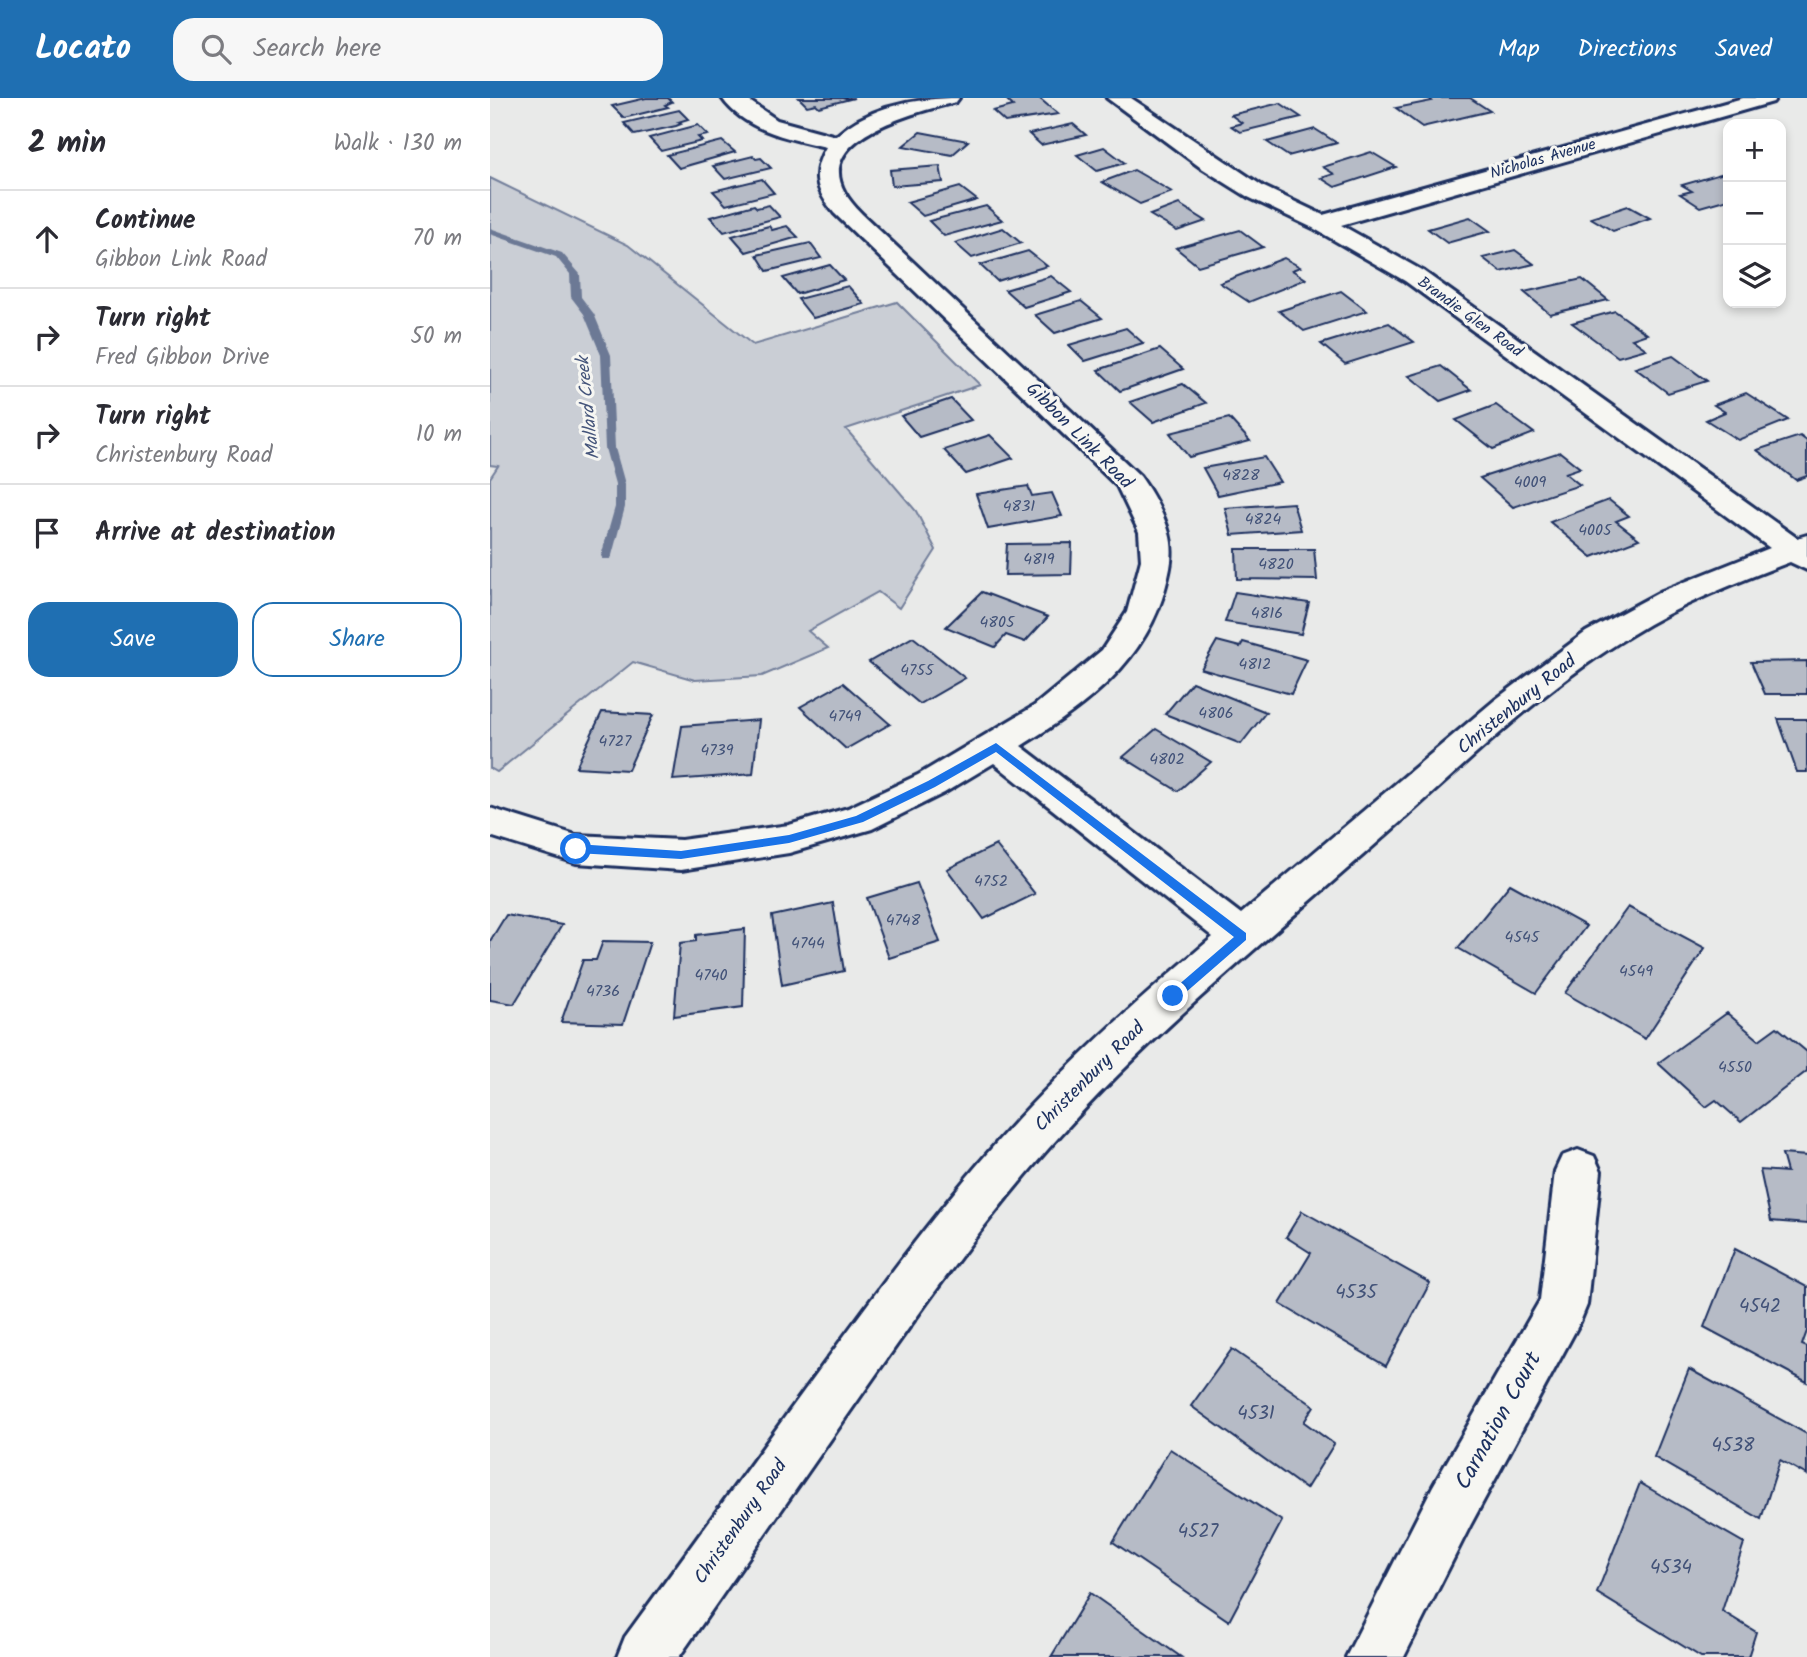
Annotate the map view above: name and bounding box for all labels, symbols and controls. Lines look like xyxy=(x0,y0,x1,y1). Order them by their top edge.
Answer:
search box xyxy=(173,18,663,81)
text: Locato xyxy=(35,23,131,76)
text: Search here xyxy=(253,28,381,70)
icon: search xyxy=(197,30,235,68)
text: Map xyxy=(1498,30,1540,69)
text: Directions xyxy=(1578,30,1677,69)
text: Saved xyxy=(1715,30,1772,69)
map controls xyxy=(1723,119,1786,308)
button: + xyxy=(1723,119,1786,182)
text: 2 min xyxy=(28,120,106,168)
text: Walk · 130 m xyxy=(334,126,462,162)
street label: Nicholas Avenue xyxy=(1487,132,1599,186)
button: − xyxy=(1723,182,1786,245)
text: Continue xyxy=(95,200,196,242)
icon: ahead xyxy=(28,220,66,258)
text: 70 m xyxy=(412,221,462,257)
text: Gibbon Link Road xyxy=(95,242,267,278)
button: layers xyxy=(1723,245,1786,308)
street label: Brandie Glen Road xyxy=(1412,270,1529,364)
text: Turn right xyxy=(95,298,211,340)
icon: right xyxy=(28,318,66,356)
text: 50 m xyxy=(411,319,462,355)
text: Fred Gibbon Drive xyxy=(95,340,269,376)
water label: Mallard Creek xyxy=(569,353,609,461)
street label: Gibbon Link Road xyxy=(1018,375,1140,497)
text: Turn right xyxy=(95,396,211,438)
icon: right xyxy=(28,416,66,454)
text: 10 m xyxy=(416,417,462,453)
text: Christenbury Road xyxy=(95,438,272,474)
house number: 4828 xyxy=(1222,463,1260,488)
house number: 4009 xyxy=(1514,470,1547,495)
house number: 4831 xyxy=(1003,494,1035,519)
house number: 4824 xyxy=(1245,507,1281,532)
text: Arrive at destination xyxy=(95,512,335,554)
icon: arrive xyxy=(28,514,66,552)
house number: 4005 xyxy=(1578,518,1613,543)
house number: 4819 xyxy=(1023,547,1055,572)
house number: 4820 xyxy=(1258,552,1294,577)
house number: 4816 xyxy=(1251,601,1283,626)
button: Save xyxy=(28,602,238,677)
button: Share xyxy=(252,602,462,677)
house number: 4805 xyxy=(979,610,1016,635)
street label: Christenbury Road xyxy=(1451,647,1584,763)
house number: 4812 xyxy=(1239,652,1271,677)
house number: 4755 xyxy=(900,658,935,683)
house number: 4806 xyxy=(1198,701,1234,726)
house number: 4749 xyxy=(829,704,862,729)
house number: 4727 xyxy=(599,729,632,754)
house number: 4739 xyxy=(700,738,734,763)
house number: 4802 xyxy=(1149,747,1185,772)
route start xyxy=(560,833,591,864)
house number: 4752 xyxy=(974,869,1008,894)
house number: 4748 xyxy=(886,908,921,933)
house number: 4545 xyxy=(1505,925,1541,950)
house number: 4744 xyxy=(791,931,825,956)
house number: 4549 xyxy=(1619,959,1653,984)
house number: 4740 xyxy=(694,963,728,988)
house number: 4736 xyxy=(586,979,620,1004)
route end xyxy=(1157,980,1188,1011)
street label: Christenbury Road xyxy=(1028,1014,1153,1139)
house number: 4550 xyxy=(1718,1055,1752,1080)
house number: 4535 xyxy=(1335,1278,1379,1308)
house number: 4542 xyxy=(1739,1292,1781,1322)
street label: Carnation Court xyxy=(1446,1344,1552,1497)
house number: 4531 xyxy=(1237,1399,1275,1429)
house number: 4538 xyxy=(1712,1431,1755,1461)
street label: Christenbury Road xyxy=(687,1453,796,1591)
house number: 4527 xyxy=(1178,1517,1219,1547)
house number: 4534 xyxy=(1650,1553,1692,1583)

